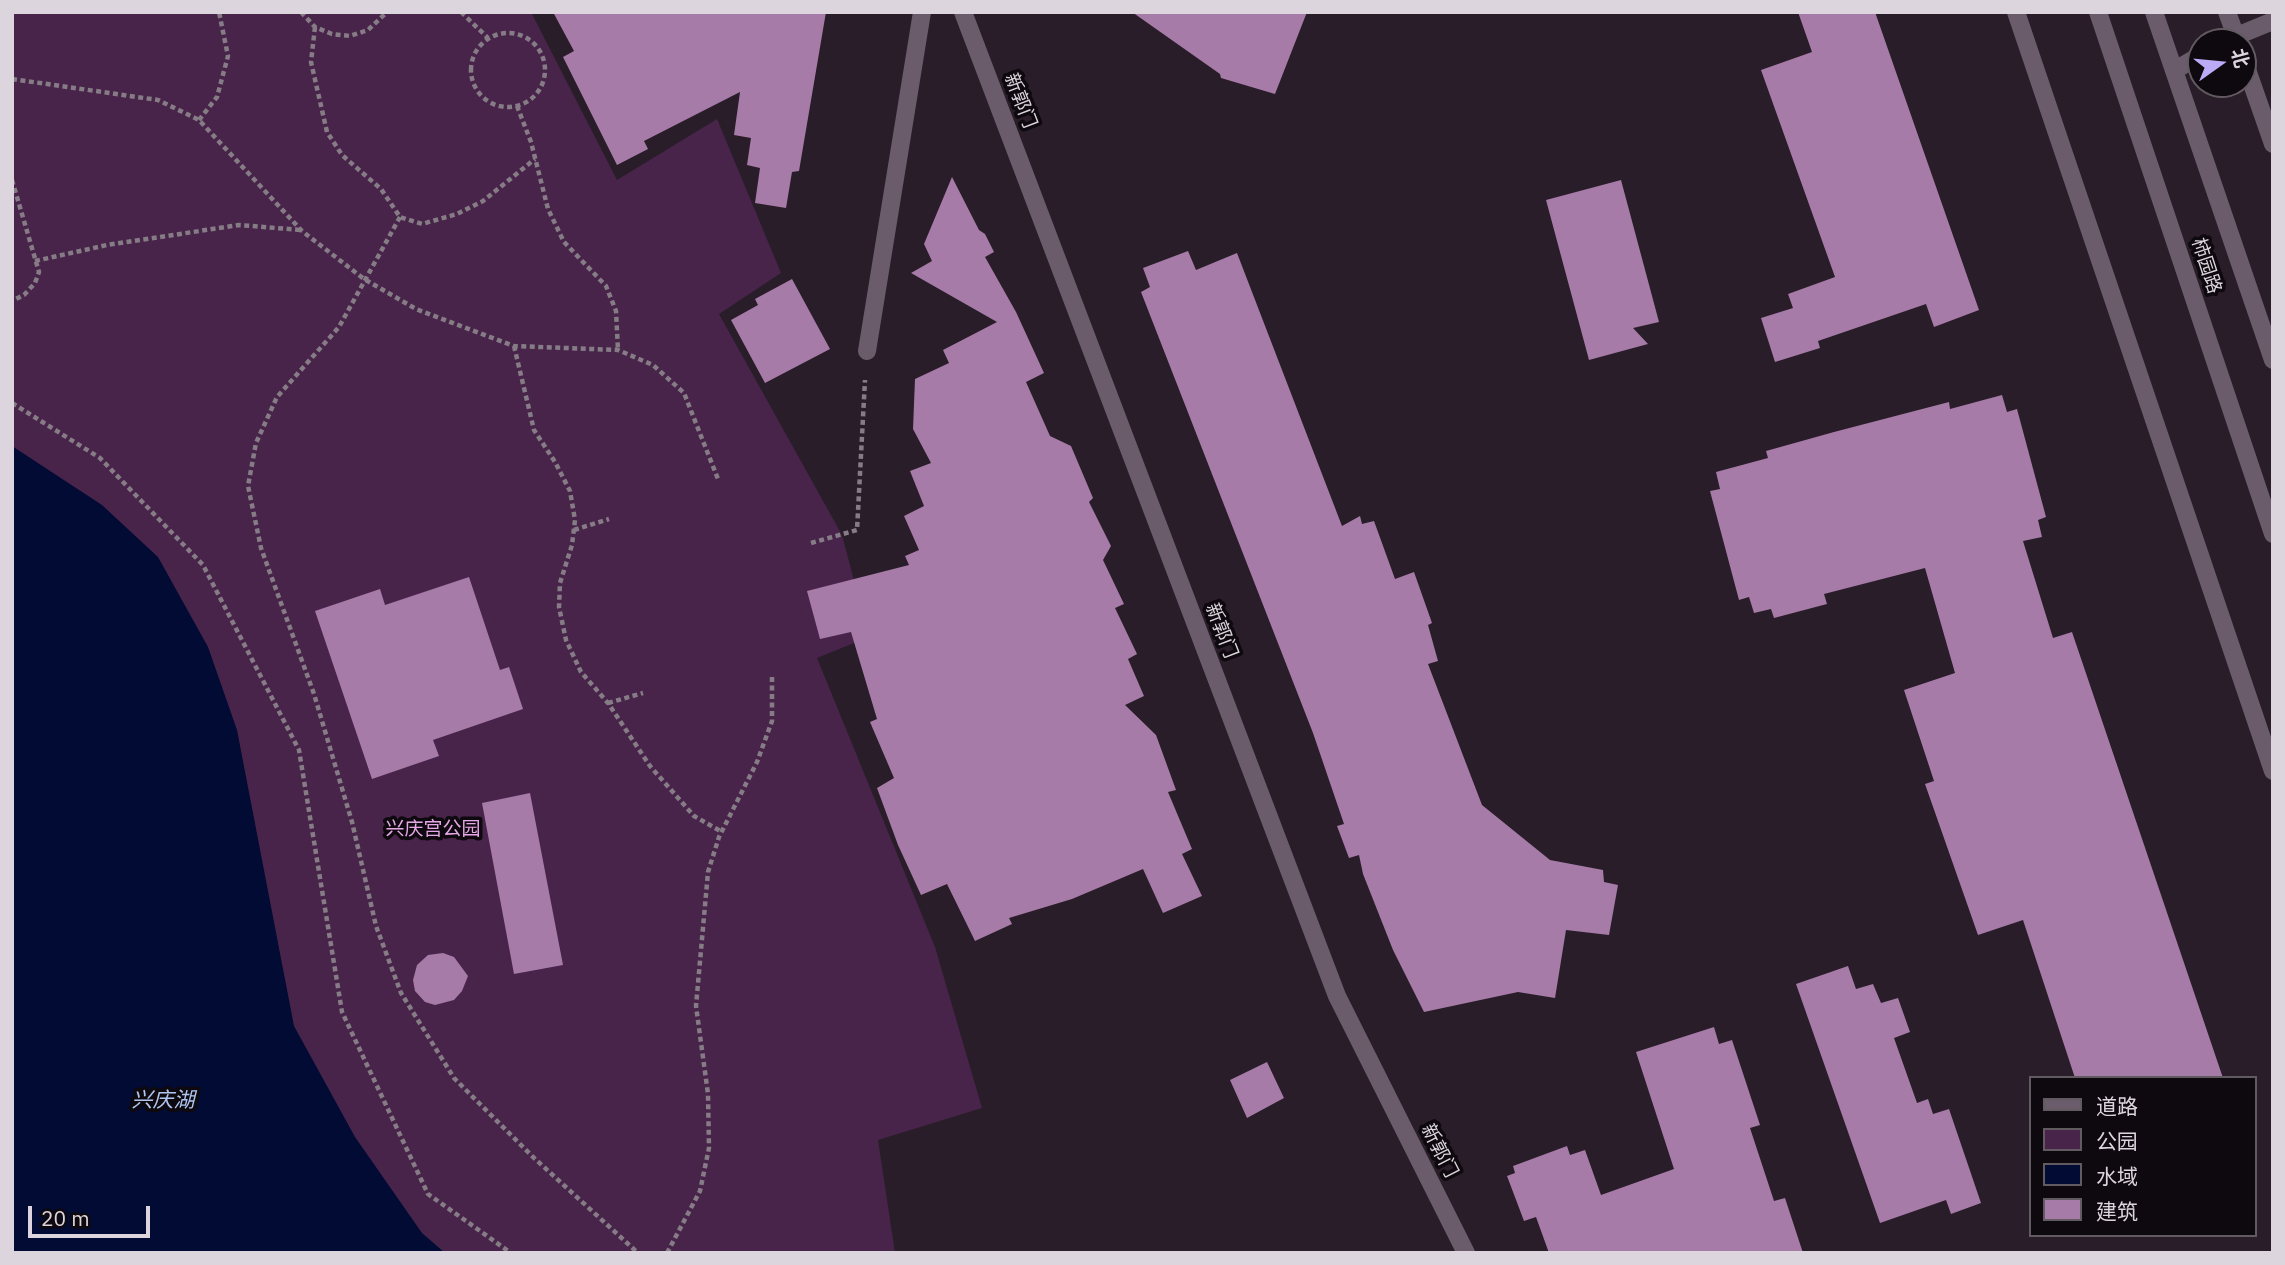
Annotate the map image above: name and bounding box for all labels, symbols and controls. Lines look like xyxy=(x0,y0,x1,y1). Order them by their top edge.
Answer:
north arrow xyxy=(2187,28,2257,98)
text: 北 xyxy=(2226,46,2254,70)
street label: 新郭门 xyxy=(999,70,1041,132)
street label: 柿园路 xyxy=(2186,235,2226,297)
street label: 新郭门 xyxy=(1200,600,1242,662)
park label: 兴庆宫公园 xyxy=(386,819,480,841)
legend xyxy=(2030,1076,2257,1237)
water label: 兴庆湖 xyxy=(132,1088,194,1114)
text: 道路 xyxy=(2096,1092,2138,1120)
street label: 新郭门 xyxy=(1416,1120,1462,1182)
text: 公园 xyxy=(2096,1127,2138,1155)
text: 水域 xyxy=(2096,1162,2138,1190)
scale bar xyxy=(32,1192,154,1236)
text: 建筑 xyxy=(2096,1197,2138,1225)
text: 20 m xyxy=(41,1204,90,1232)

